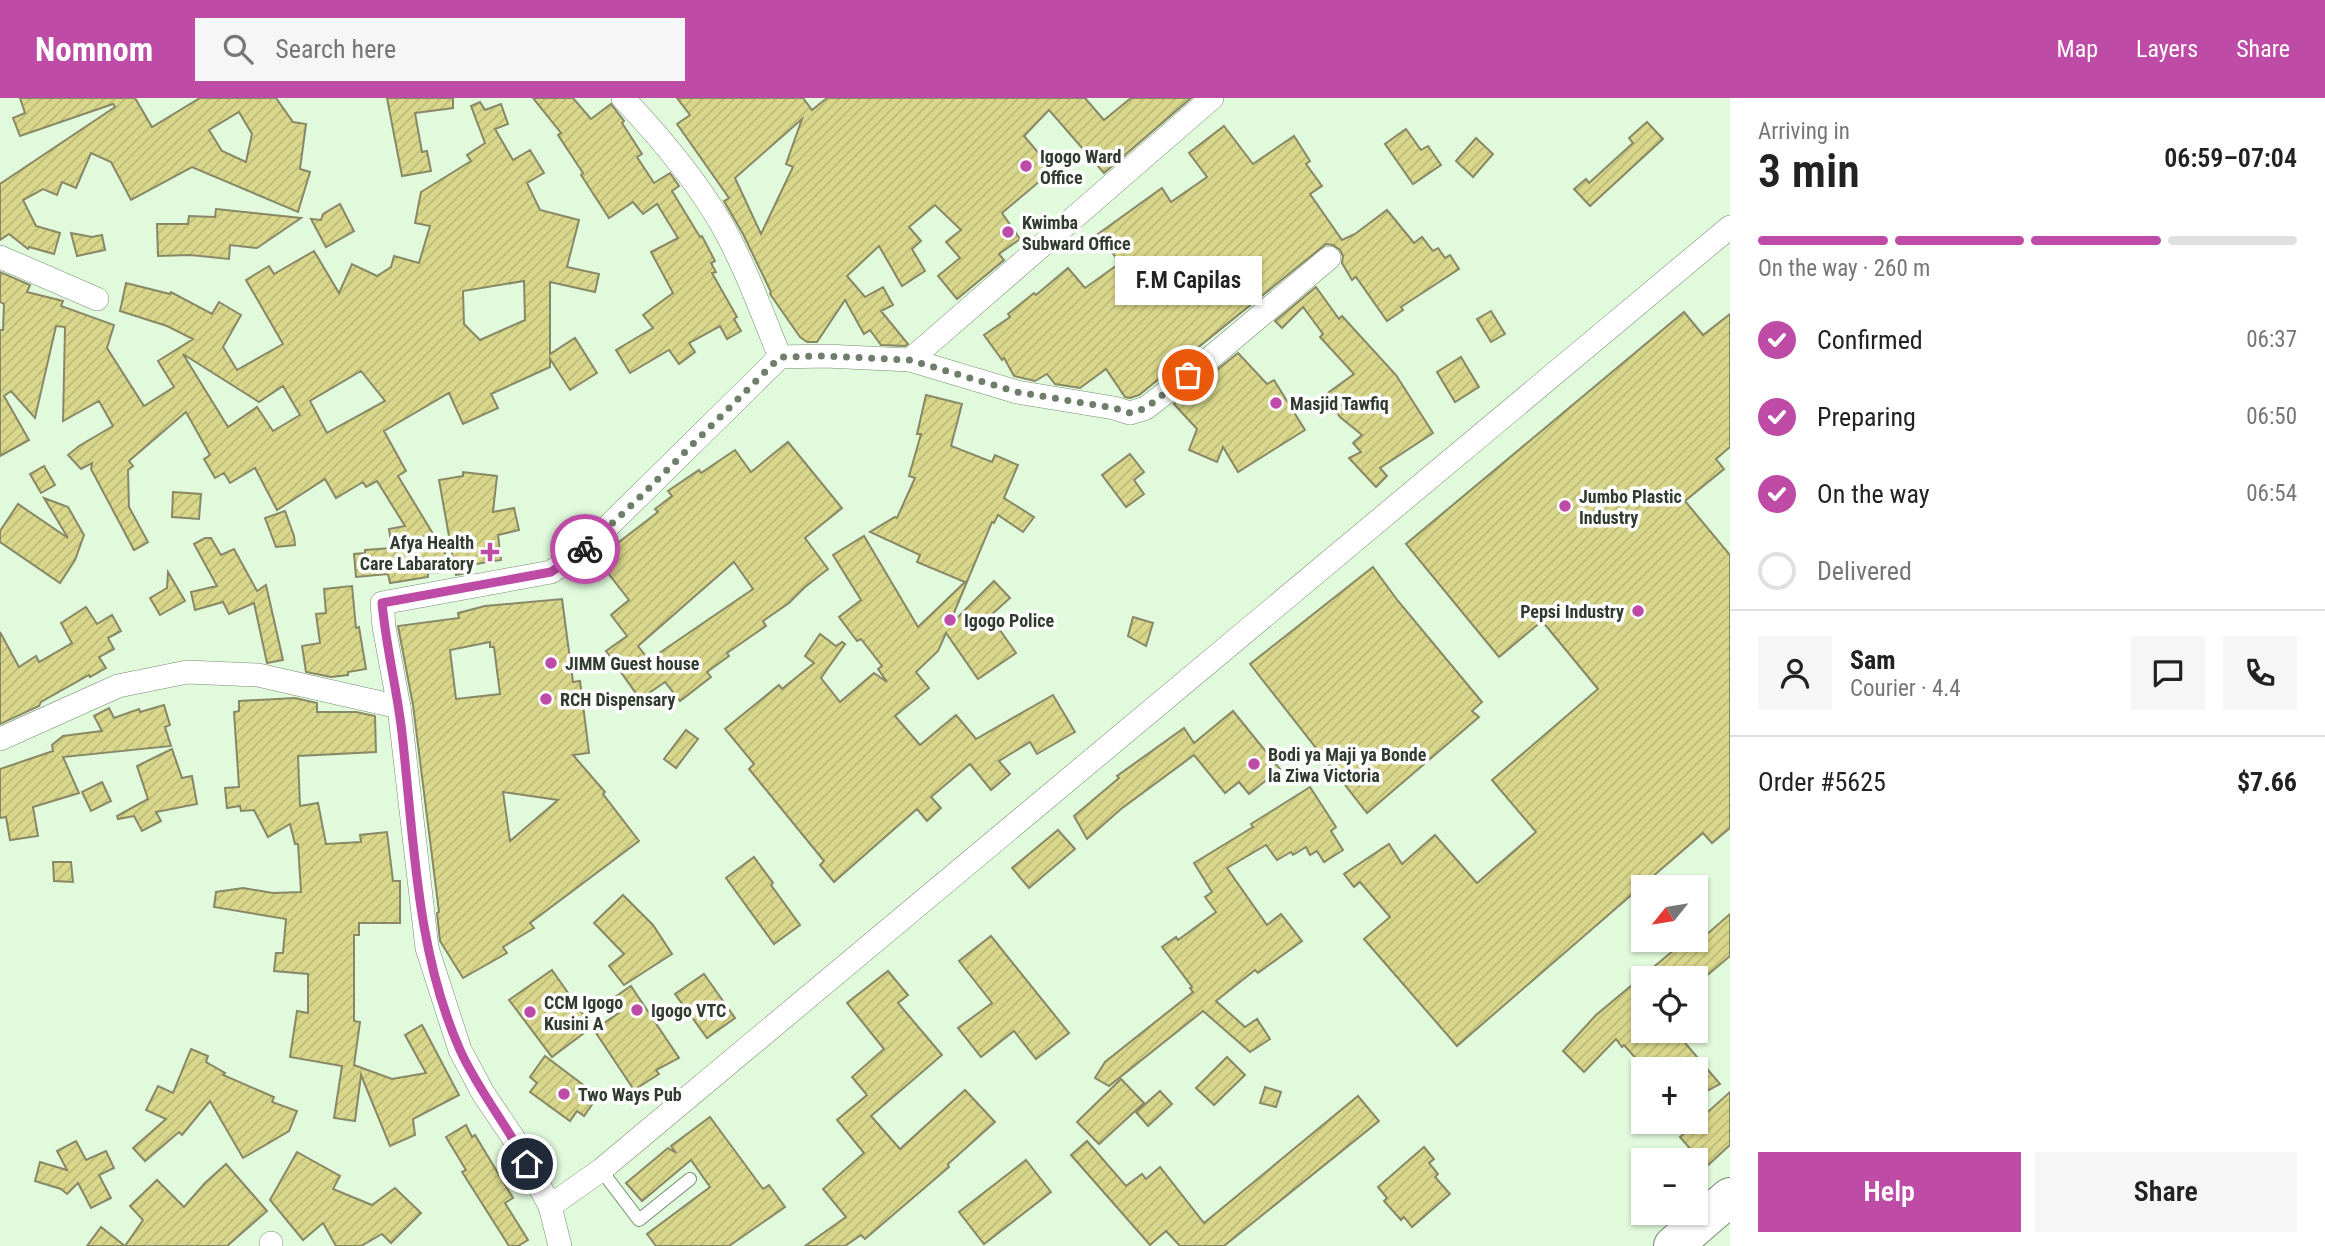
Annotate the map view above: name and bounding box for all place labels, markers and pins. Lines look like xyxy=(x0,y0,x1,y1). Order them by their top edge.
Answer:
place label: Igogo Ward Office xyxy=(1040,146,1121,188)
marker: Igogo Ward Office xyxy=(1018,158,1034,174)
place label: Kwimba Subward Office xyxy=(1022,212,1131,254)
marker: Kwimba Subward Office xyxy=(1000,224,1016,240)
callout: F.M Capilas xyxy=(1114,256,1262,305)
pin xyxy=(1158,345,1218,405)
place label: Masjid Tawfiq xyxy=(1290,393,1389,414)
marker: Masjid Tawfiq xyxy=(1268,395,1284,411)
place label: Jumbo Plastic Industry xyxy=(1579,486,1682,528)
marker: Jumbo Plastic Industry xyxy=(1557,498,1573,514)
place label: Afya Health Care Labaratory xyxy=(360,532,474,574)
marker: Afya Health Care Labaratory xyxy=(480,542,500,562)
place label: Pepsi Industry xyxy=(1520,601,1624,622)
marker: Pepsi Industry xyxy=(1630,603,1646,619)
place label: Igogo Police xyxy=(964,610,1054,631)
marker: Igogo Police xyxy=(942,612,958,628)
place label: JIMM Guest house xyxy=(565,653,700,674)
marker: JIMM Guest house xyxy=(543,655,559,671)
place label: RCH Dispensary xyxy=(560,689,675,710)
marker: RCH Dispensary xyxy=(538,691,554,707)
place label: Bodi ya Maji ya Bonde la Ziwa Victoria xyxy=(1268,744,1427,786)
marker: Bodi ya Maji ya Bonde la Ziwa Victoria xyxy=(1246,756,1262,772)
place label: CCM Igogo Kusini A xyxy=(544,992,623,1034)
place label: Igogo VTC xyxy=(651,1000,726,1021)
marker: Igogo VTC xyxy=(629,1002,645,1018)
marker: CCM Igogo Kusini A xyxy=(522,1004,538,1020)
place label: Two Ways Pub xyxy=(578,1084,682,1105)
marker: Two Ways Pub xyxy=(556,1086,572,1102)
pin xyxy=(497,1134,557,1194)

